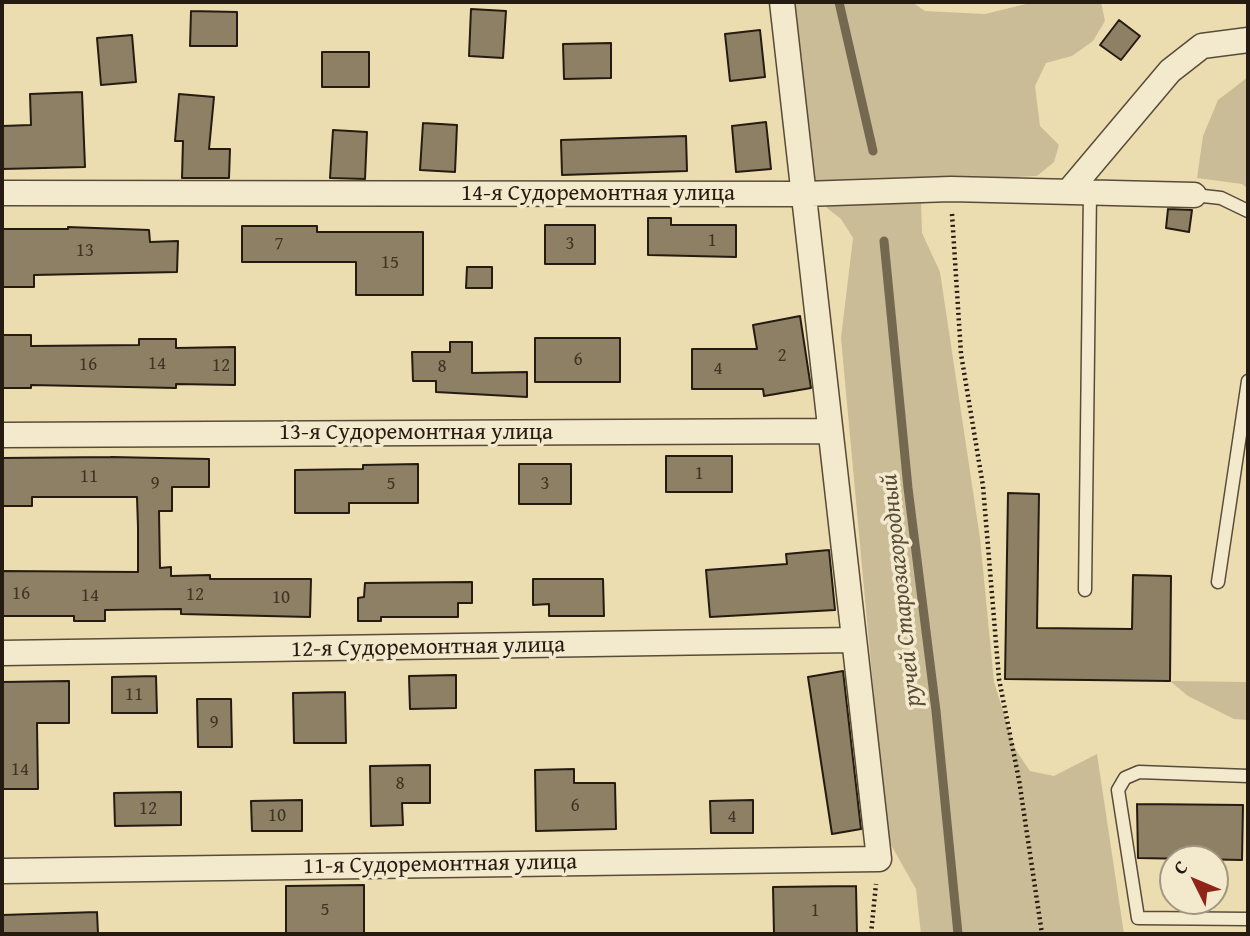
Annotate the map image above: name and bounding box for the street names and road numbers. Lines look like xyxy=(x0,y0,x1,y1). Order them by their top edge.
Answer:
street label: 14-я Судоремонтная улица xyxy=(461,180,735,208)
street label: 13-я Судоремонтная улица xyxy=(279,419,553,447)
street label: 12-я Судоремонтная улица xyxy=(291,632,565,664)
street label: 11-я Судоремонтная улица xyxy=(303,849,577,881)

